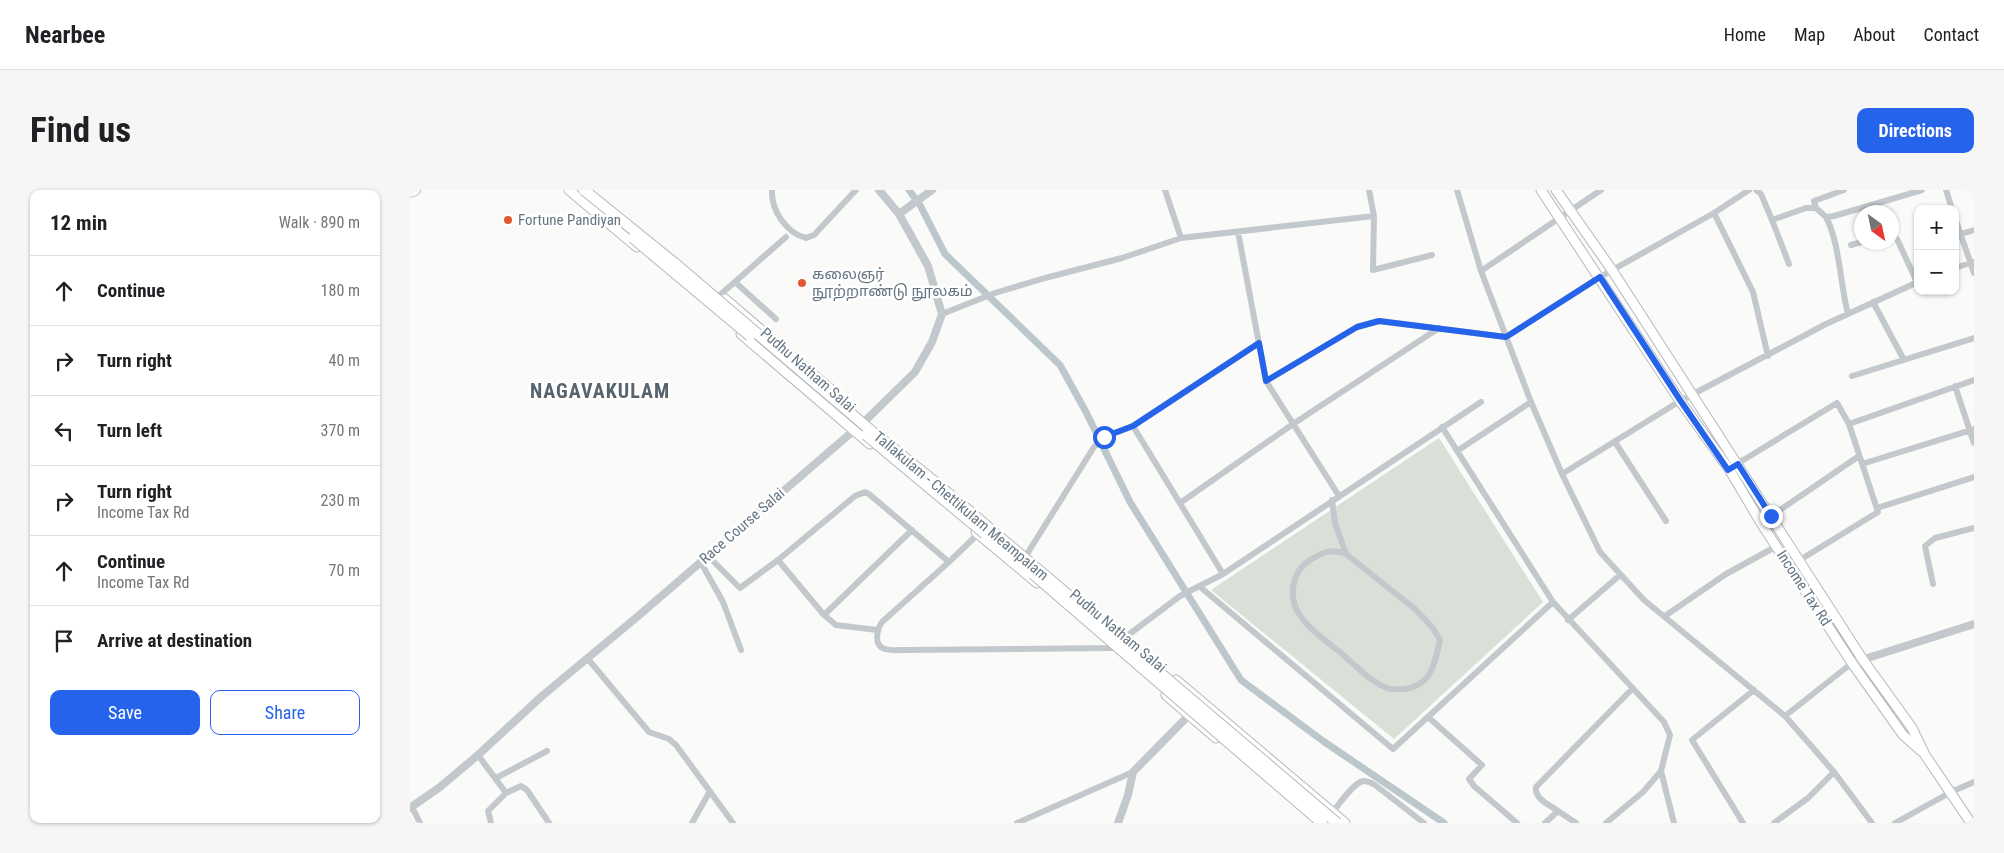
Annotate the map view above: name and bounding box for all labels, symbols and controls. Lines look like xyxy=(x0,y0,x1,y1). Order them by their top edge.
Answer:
text: Nearbee xyxy=(25,21,105,49)
text: Home xyxy=(1724,24,1766,45)
text: Map xyxy=(1794,24,1825,45)
text: About xyxy=(1853,24,1895,45)
text: Contact xyxy=(1923,24,1979,45)
button: Directions xyxy=(1857,108,1974,153)
text: Find us xyxy=(30,110,131,151)
north arrow xyxy=(1854,205,1899,250)
map controls xyxy=(1914,205,1959,295)
button: + xyxy=(1914,205,1959,250)
text: 12 min xyxy=(50,211,107,235)
place label: Fortune Pandiyan xyxy=(518,211,621,229)
text: Walk · 890 m xyxy=(279,213,360,232)
marker: Fortune Pandiyan xyxy=(502,214,514,226)
button: − xyxy=(1914,250,1959,295)
place label: கலைஞர் நூற்றாண்டு நூலகம் xyxy=(812,265,973,302)
icon: ahead xyxy=(50,277,78,305)
marker: கலைஞர் நூற்றாண்டு நூலகம் xyxy=(796,277,808,289)
text: Continue xyxy=(97,279,165,302)
text: 180 m xyxy=(321,281,360,300)
street label: Pudhu Natham Salai xyxy=(757,324,859,416)
icon: right xyxy=(50,347,78,375)
text: Turn right xyxy=(97,349,172,372)
text: 40 m xyxy=(328,351,360,370)
district label: NAGAVAKULAM xyxy=(530,379,670,403)
icon: left xyxy=(50,417,78,445)
text: Turn left xyxy=(97,419,162,442)
text: 370 m xyxy=(321,421,360,440)
route start xyxy=(1093,426,1116,449)
street label: Tallakulam - Chettikulam Meampalam xyxy=(870,428,1052,584)
text: Turn right xyxy=(97,480,172,503)
street label: Race Course Salai xyxy=(696,484,788,568)
icon: right xyxy=(50,487,78,515)
text: 230 m xyxy=(321,491,360,510)
text: Income Tax Rd xyxy=(97,503,189,522)
route end xyxy=(1760,505,1783,528)
street label: Income Tax Rd xyxy=(1773,547,1835,629)
text: Continue xyxy=(97,550,165,573)
icon: ahead xyxy=(50,557,78,585)
text: 70 m xyxy=(328,561,360,580)
text: Income Tax Rd xyxy=(97,573,189,592)
street label: Pudhu Natham Salai xyxy=(1066,586,1170,676)
icon: arrive xyxy=(50,627,78,655)
text: Arrive at destination xyxy=(97,629,252,652)
button: Save xyxy=(50,690,200,735)
button: Share xyxy=(210,690,360,735)

